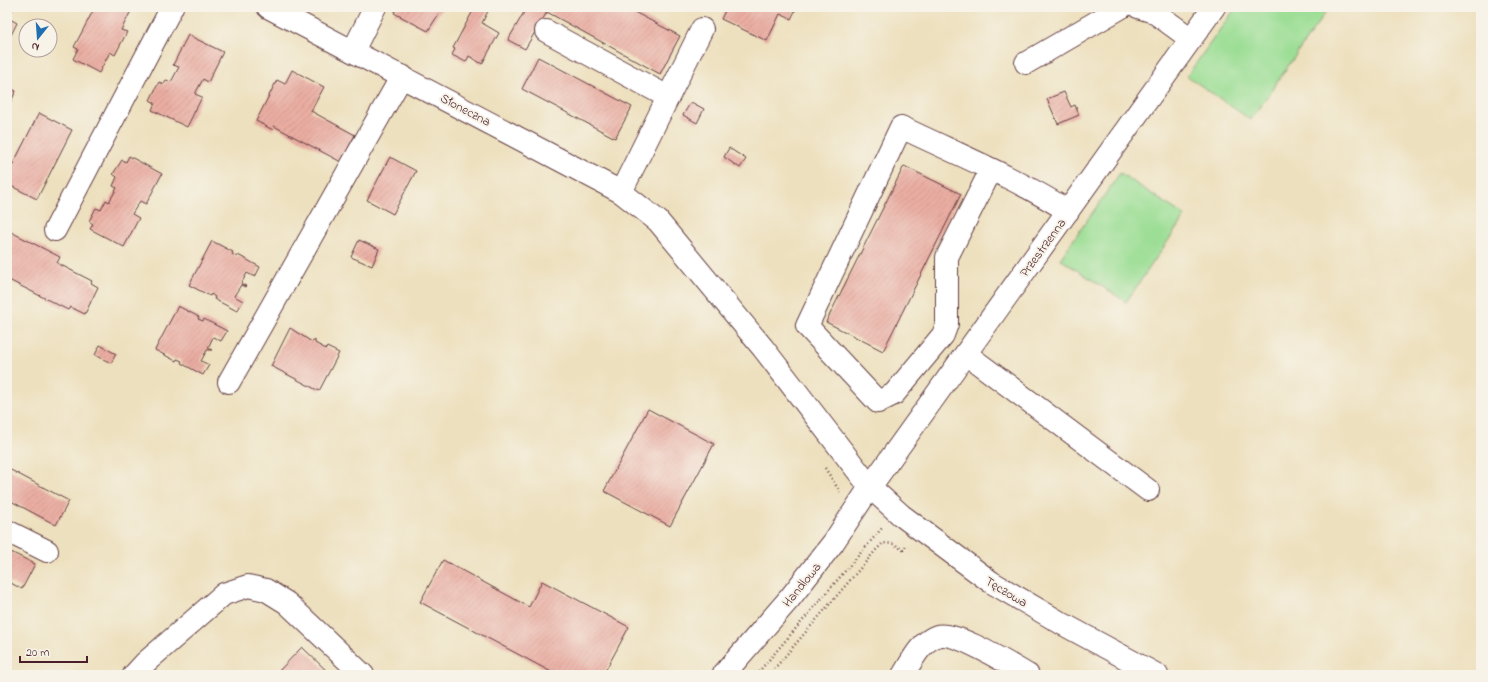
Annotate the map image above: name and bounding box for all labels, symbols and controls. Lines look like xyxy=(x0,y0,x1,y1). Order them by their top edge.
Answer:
north arrow xyxy=(18,18,58,58)
text: N xyxy=(29,38,41,55)
street label: Słoneczna xyxy=(437,89,494,132)
street label: Przestrzenna xyxy=(1015,215,1071,281)
street label: Handlowa xyxy=(778,558,826,611)
street label: Tęczowa xyxy=(981,572,1031,612)
scale bar xyxy=(20,638,87,664)
text: 20 m xyxy=(26,644,49,662)

